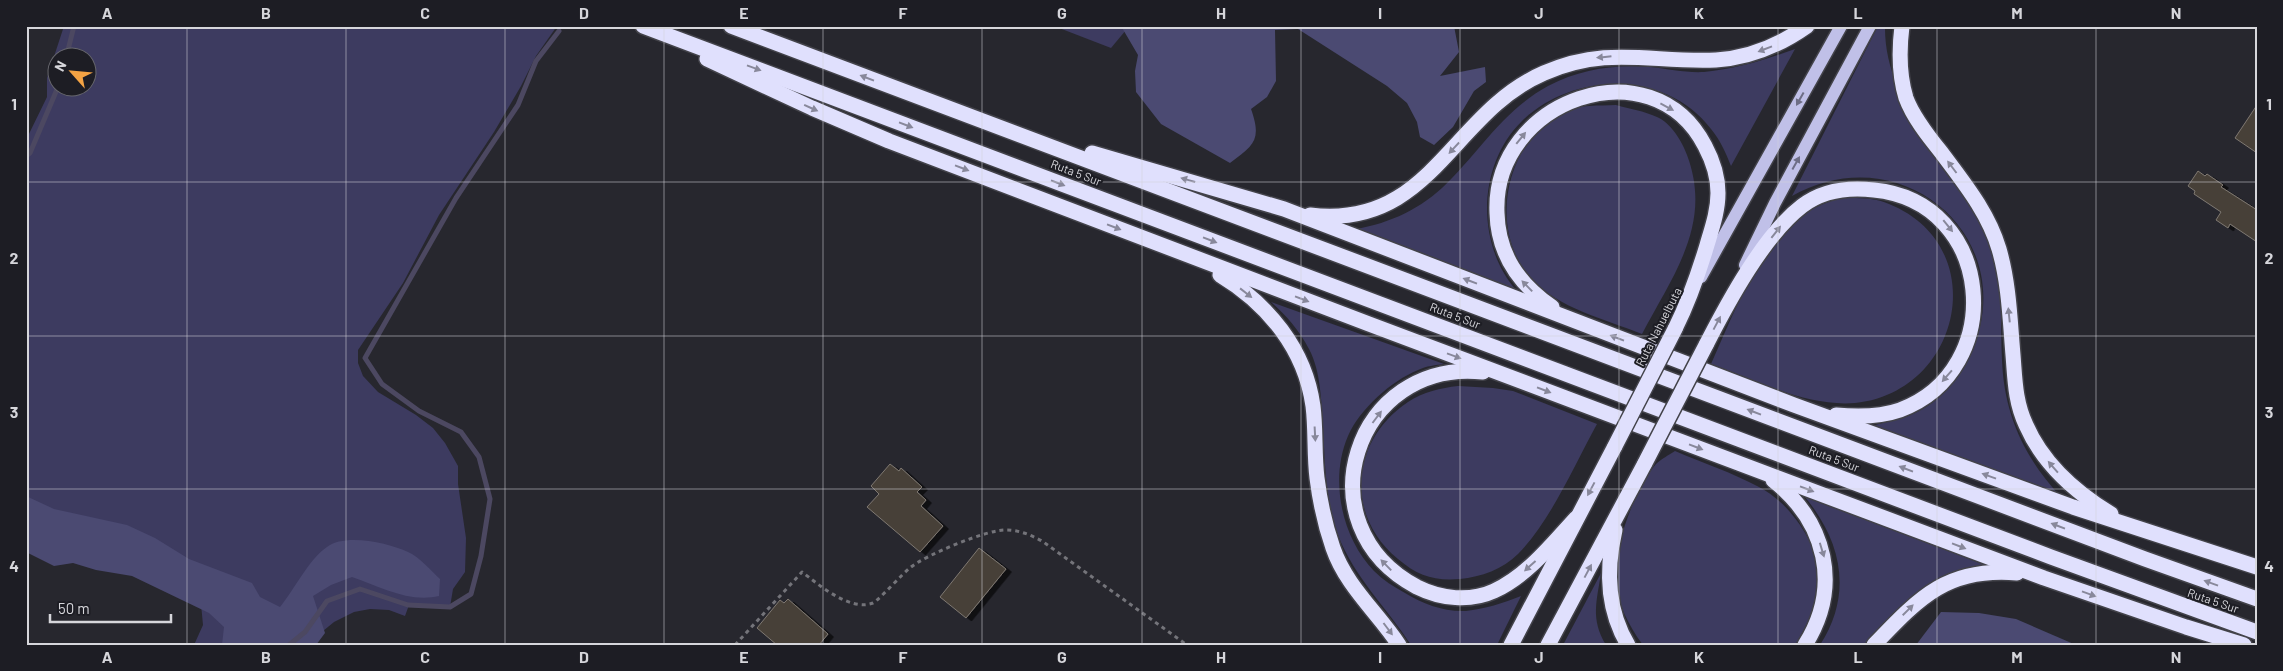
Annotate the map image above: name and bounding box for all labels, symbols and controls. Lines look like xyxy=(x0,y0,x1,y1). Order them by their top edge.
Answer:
text: A xyxy=(102,3,113,22)
text: B xyxy=(261,3,271,22)
text: C xyxy=(420,3,430,22)
text: D xyxy=(579,3,589,22)
text: E xyxy=(739,3,749,22)
text: F xyxy=(899,3,908,22)
text: G xyxy=(1057,3,1067,22)
text: H xyxy=(1216,3,1226,22)
text: I xyxy=(1378,3,1382,22)
text: J xyxy=(1534,3,1544,22)
text: K xyxy=(1694,3,1704,22)
text: L xyxy=(1853,3,1863,22)
text: M xyxy=(2011,3,2023,22)
text: N xyxy=(2171,3,2181,22)
one-way arrow xyxy=(1757,45,1772,53)
north arrow xyxy=(48,48,98,98)
one-way arrow xyxy=(1595,53,1611,61)
text: N xyxy=(50,58,70,74)
one-way arrow xyxy=(747,64,762,72)
one-way arrow xyxy=(860,73,874,81)
one-way arrow xyxy=(1796,92,1804,107)
text: 1 xyxy=(11,94,17,113)
text: 1 xyxy=(2266,94,2272,113)
one-way arrow xyxy=(1660,103,1674,111)
one-way arrow xyxy=(804,104,818,112)
one-way arrow xyxy=(899,121,914,129)
one-way arrow xyxy=(1516,132,1527,145)
one-way arrow xyxy=(1448,141,1460,153)
street label: Ruta 5 Sur xyxy=(1049,156,1104,188)
one-way arrow xyxy=(1792,156,1800,171)
one-way arrow xyxy=(1946,161,1957,174)
one-way arrow xyxy=(954,165,969,172)
one-way arrow xyxy=(1180,176,1195,184)
one-way arrow xyxy=(1051,179,1065,187)
one-way arrow xyxy=(1942,219,1953,232)
one-way arrow xyxy=(1107,223,1122,231)
one-way arrow xyxy=(1771,226,1782,239)
one-way arrow xyxy=(1203,237,1218,244)
text: 2 xyxy=(10,248,19,267)
text: 2 xyxy=(2265,248,2274,267)
one-way arrow xyxy=(1463,277,1478,284)
one-way arrow xyxy=(1521,281,1533,293)
street label: Ruta Nahuelbuta xyxy=(1632,285,1684,368)
one-way arrow xyxy=(1239,288,1252,299)
one-way arrow xyxy=(1295,295,1310,303)
street label: Ruta 5 Sur xyxy=(1428,299,1483,331)
one-way arrow xyxy=(2005,307,2013,323)
one-way arrow xyxy=(1713,316,1721,330)
one-way arrow xyxy=(1610,334,1625,341)
one-way arrow xyxy=(1447,352,1462,360)
one-way arrow xyxy=(1941,370,1953,382)
one-way arrow xyxy=(1537,386,1551,394)
text: 3 xyxy=(10,402,18,421)
text: 3 xyxy=(2265,402,2273,421)
one-way arrow xyxy=(1746,408,1761,416)
one-way arrow xyxy=(1371,411,1382,424)
one-way arrow xyxy=(1311,426,1319,442)
street label: Ruta 5 Sur xyxy=(1807,442,1862,474)
one-way arrow xyxy=(1689,443,1704,451)
one-way arrow xyxy=(2047,462,2059,474)
one-way arrow xyxy=(1898,465,1913,473)
one-way arrow xyxy=(1982,472,1997,479)
one-way arrow xyxy=(1587,482,1596,496)
one-way arrow xyxy=(1800,486,1815,493)
one-way arrow xyxy=(2051,522,2066,530)
one-way arrow xyxy=(1818,543,1826,558)
one-way arrow xyxy=(1952,543,1967,550)
text: 4 xyxy=(9,556,19,575)
text: 4 xyxy=(2264,556,2274,575)
one-way arrow xyxy=(1380,559,1392,571)
one-way arrow xyxy=(1524,560,1536,572)
one-way arrow xyxy=(1584,564,1592,578)
one-way arrow xyxy=(2203,579,2218,587)
street label: Ruta 5 Sur xyxy=(2186,585,2241,616)
scale bar xyxy=(50,591,171,623)
one-way arrow xyxy=(2082,591,2097,598)
text: 50 m xyxy=(58,599,90,617)
one-way arrow xyxy=(1901,604,1913,616)
one-way arrow xyxy=(1383,622,1394,635)
text: A xyxy=(102,647,113,666)
text: B xyxy=(261,647,271,666)
text: C xyxy=(420,647,430,666)
text: D xyxy=(579,647,589,666)
text: E xyxy=(739,647,749,666)
text: F xyxy=(899,647,908,666)
text: G xyxy=(1057,647,1067,666)
text: H xyxy=(1216,647,1226,666)
text: I xyxy=(1378,647,1382,666)
text: J xyxy=(1534,647,1544,666)
text: K xyxy=(1694,647,1704,666)
text: L xyxy=(1853,647,1863,666)
text: M xyxy=(2011,647,2023,666)
text: N xyxy=(2171,647,2181,666)

